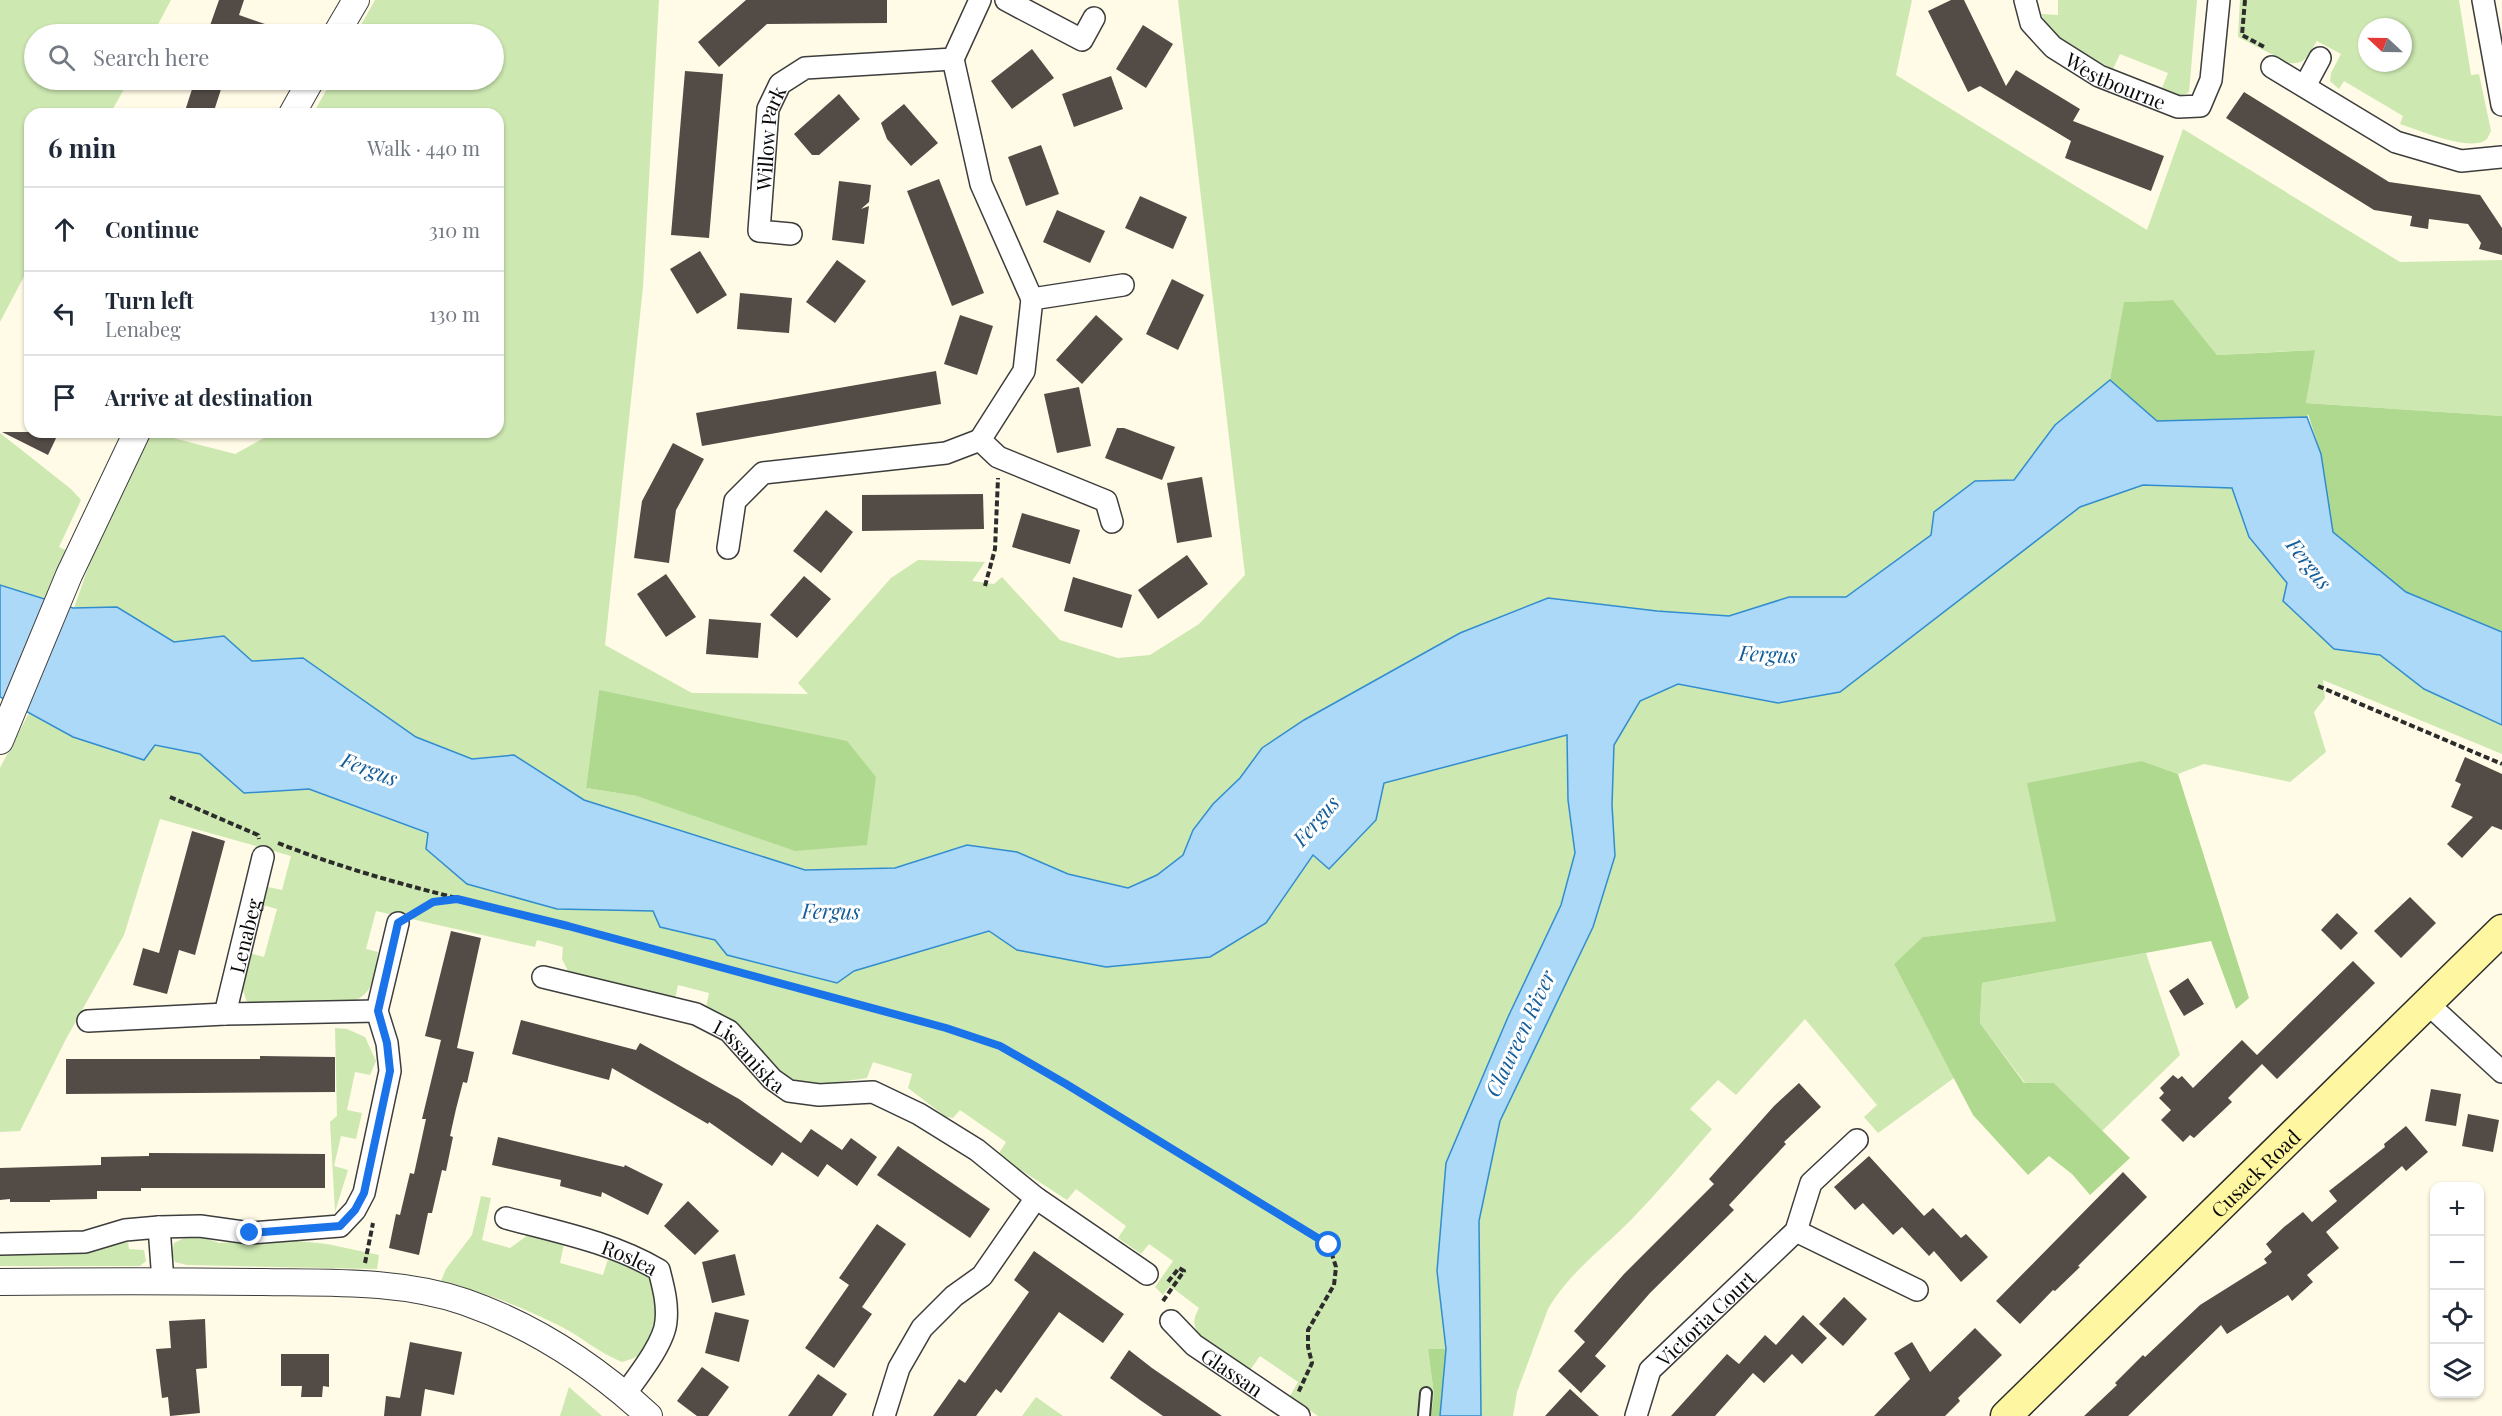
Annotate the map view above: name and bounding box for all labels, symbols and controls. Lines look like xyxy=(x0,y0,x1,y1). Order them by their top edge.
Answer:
north arrow xyxy=(2358,18,2412,72)
search box xyxy=(24,24,504,90)
icon: search xyxy=(45,41,78,74)
text: Search here xyxy=(93,42,209,72)
street label: Westbourne xyxy=(2060,45,2170,115)
street label: Willow Park xyxy=(748,81,791,192)
text: 6 min xyxy=(48,130,116,165)
text: Walk · 440 m xyxy=(367,134,480,161)
icon: ahead xyxy=(48,213,81,246)
text: Continue xyxy=(105,214,199,244)
text: 310 m xyxy=(429,216,480,243)
text: Turn left xyxy=(105,285,194,315)
icon: left xyxy=(48,297,81,330)
text: 130 m xyxy=(429,300,480,327)
text: Lenabeg xyxy=(105,315,181,342)
icon: arrive xyxy=(48,381,81,414)
text: Arrive at destination xyxy=(105,382,313,412)
water label: Fergus xyxy=(2280,531,2339,595)
water label: Fergus xyxy=(1737,637,1798,669)
water label: Fergus xyxy=(337,744,402,792)
water label: Fergus xyxy=(1285,789,1345,852)
street label: Lenabeg xyxy=(222,895,266,975)
water label: Fergus xyxy=(801,895,860,925)
water label: Claureen River xyxy=(1478,964,1561,1101)
street label: Lissaniska xyxy=(709,1012,791,1098)
street label: Cusack Road xyxy=(2204,1122,2305,1222)
map controls xyxy=(2430,1182,2484,1398)
button: + xyxy=(2430,1182,2484,1236)
route end xyxy=(236,1219,262,1245)
route start xyxy=(1315,1231,1341,1257)
street label: Roslea xyxy=(598,1232,663,1280)
button: − xyxy=(2430,1236,2484,1290)
street label: Victoria Court xyxy=(1649,1263,1761,1372)
button: locate xyxy=(2430,1290,2484,1344)
street label: Glassan xyxy=(1196,1341,1269,1402)
button: layers xyxy=(2430,1344,2484,1398)

